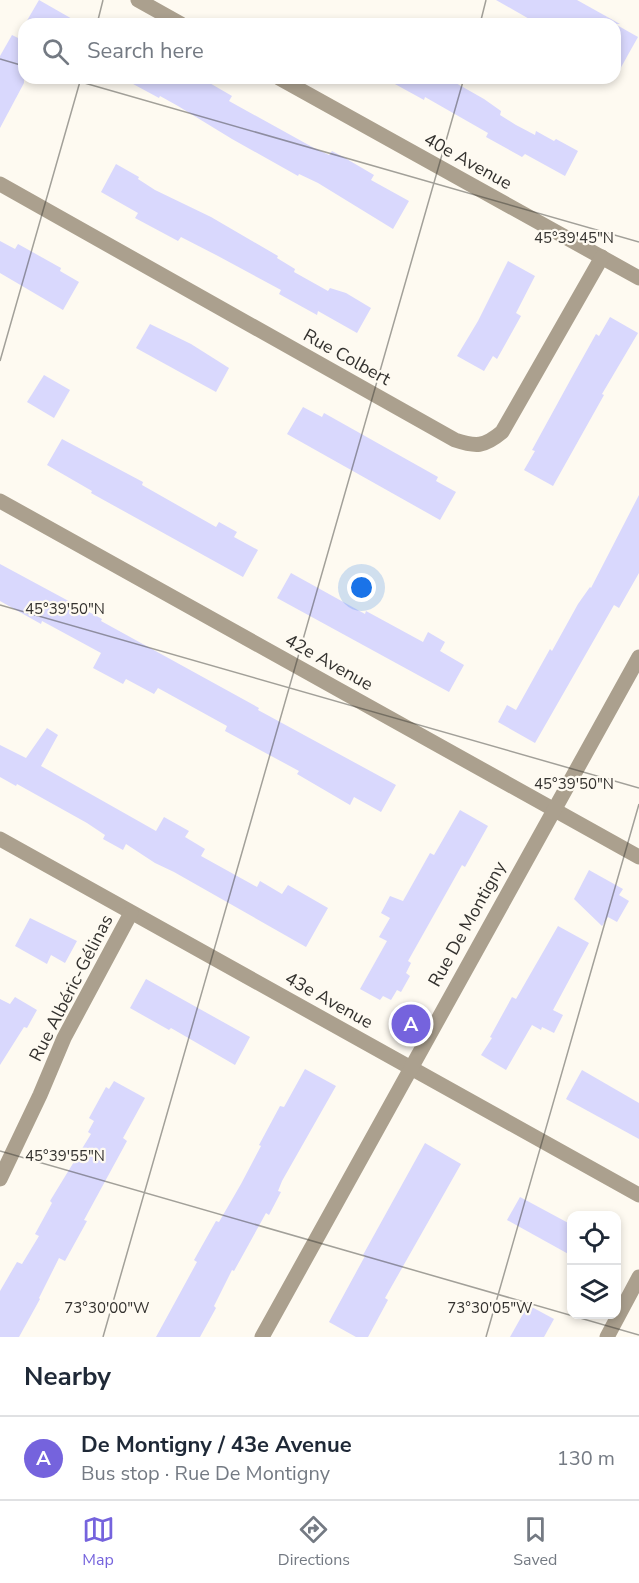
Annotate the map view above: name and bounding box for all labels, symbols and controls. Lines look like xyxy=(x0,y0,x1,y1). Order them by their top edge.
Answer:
search box xyxy=(18,18,621,84)
icon: search xyxy=(39,35,72,68)
text: Search here xyxy=(87,36,204,66)
street label: 40e Avenue xyxy=(420,127,516,195)
text: 45°39'45"N xyxy=(534,228,614,248)
street label: Rue Colbert xyxy=(299,323,396,391)
your location xyxy=(347,573,376,602)
text: 45°39'50"N xyxy=(25,599,105,619)
street label: 42e Avenue xyxy=(281,628,377,696)
text: 45°39'50"N xyxy=(534,774,614,794)
street label: Rue De Montigny xyxy=(423,856,512,991)
street label: Rue Albéric-Gélinas xyxy=(24,910,118,1066)
street label: 43e Avenue xyxy=(281,966,377,1034)
pin: A xyxy=(392,1002,430,1046)
text: 45°39'55"N xyxy=(25,1146,105,1166)
map controls xyxy=(567,1211,621,1319)
button: locate xyxy=(567,1211,621,1265)
button: layers xyxy=(567,1265,621,1319)
text: 73°30'00"W xyxy=(64,1298,150,1318)
text: 73°30'05"W xyxy=(447,1298,533,1318)
text: Nearby xyxy=(24,1359,111,1394)
text: De Montigny / 43e Avenue xyxy=(81,1430,352,1460)
text: A xyxy=(36,1445,51,1472)
text: 130 m xyxy=(557,1445,615,1472)
text: Bus stop · Rue De Montigny xyxy=(81,1460,330,1487)
tab: Map xyxy=(82,1513,115,1571)
tab: Directions xyxy=(278,1513,350,1571)
tab: Saved xyxy=(513,1513,557,1571)

